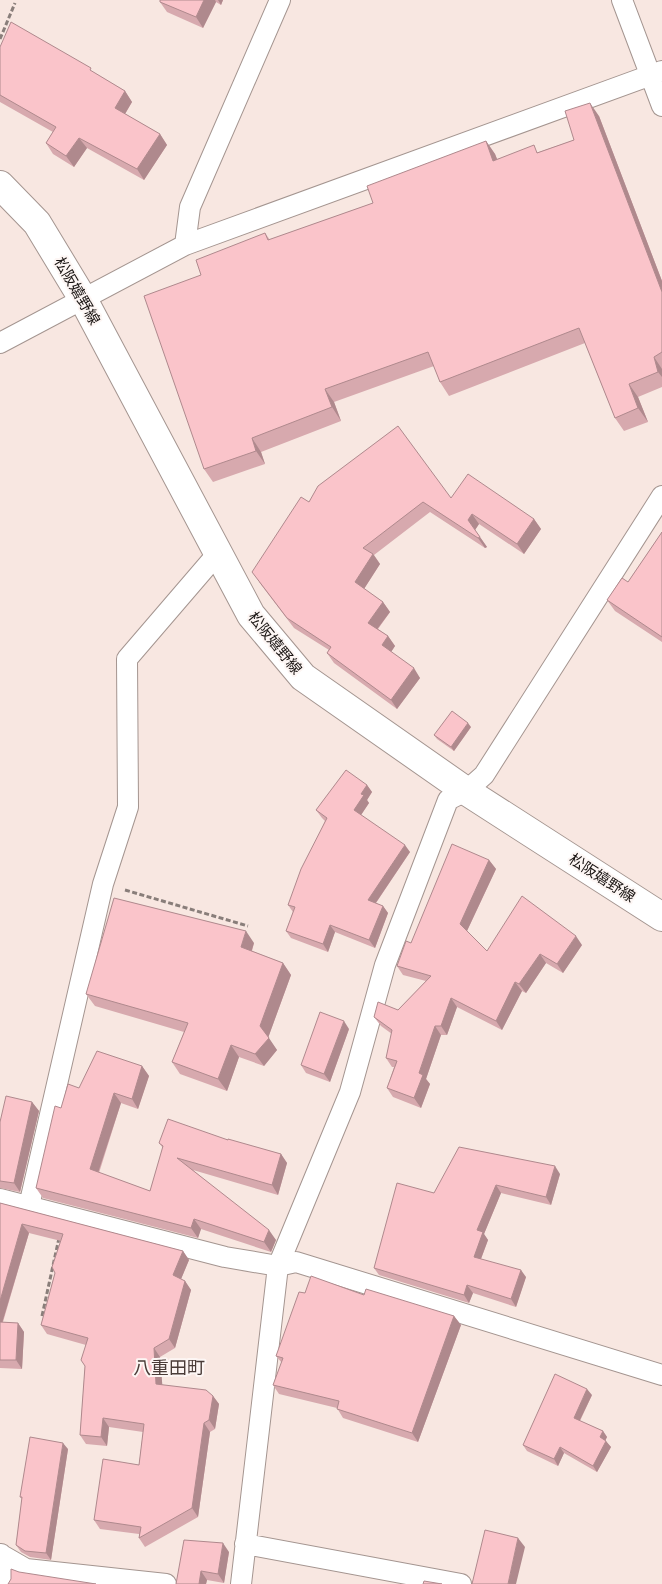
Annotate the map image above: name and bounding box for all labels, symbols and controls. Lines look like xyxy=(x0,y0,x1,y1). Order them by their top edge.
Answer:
street label: 松阪嬉野線 xyxy=(51,254,104,327)
street label: 松阪嬉野線 xyxy=(245,608,306,677)
street label: 松阪嬉野線 xyxy=(566,850,638,905)
district label: 八重田町 xyxy=(133,1358,205,1378)

